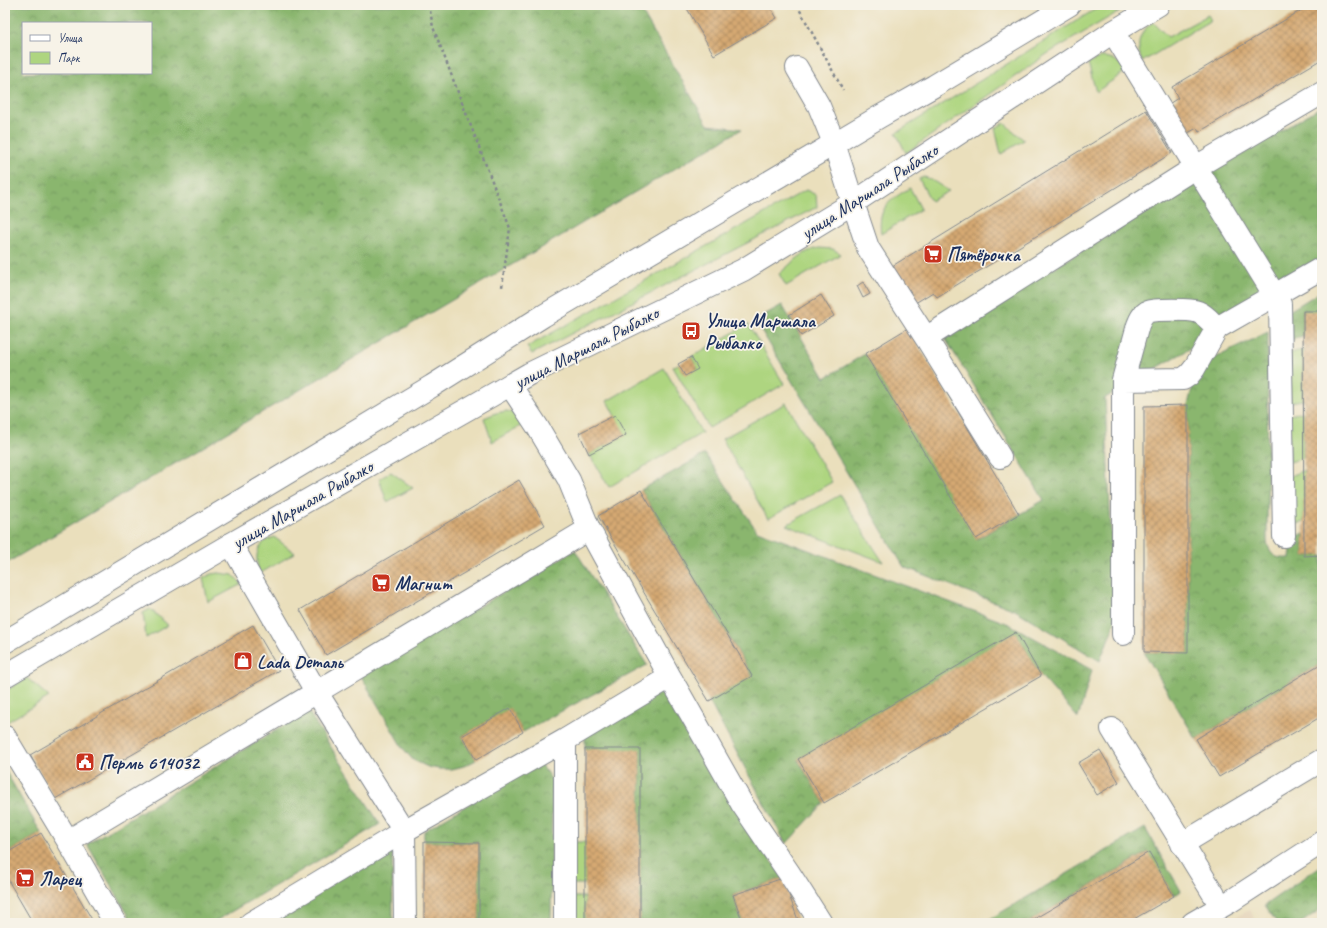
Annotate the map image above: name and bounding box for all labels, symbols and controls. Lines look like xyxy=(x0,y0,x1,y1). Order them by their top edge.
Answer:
legend xyxy=(22,22,152,74)
text: Улица xyxy=(58,30,83,46)
text: Парк xyxy=(58,50,81,66)
street label: улица Маршала Рыбалко xyxy=(796,137,945,246)
supermarket icon: Пятёрочка xyxy=(922,243,944,265)
place label: Пятёрочка xyxy=(947,243,1021,267)
street label: улица Маршала Рыбалко xyxy=(509,300,665,395)
place label: Улица Маршала Рыбалко xyxy=(705,309,817,355)
bus stop icon: Улица Маршала Рыбалко xyxy=(680,320,702,342)
street label: улица Маршала Рыбалко xyxy=(227,454,379,556)
supermarket icon: Магнит xyxy=(370,572,392,594)
place label: Магнит xyxy=(395,572,453,596)
shop icon: Lada Dеталь xyxy=(232,650,254,672)
place label: Lada Dеталь xyxy=(257,650,344,674)
public building icon: Пермь 614032 xyxy=(74,751,96,773)
place label: Пермь 614032 xyxy=(99,751,201,775)
supermarket icon: Ларец xyxy=(14,867,36,889)
place label: Ларец xyxy=(39,867,82,891)

